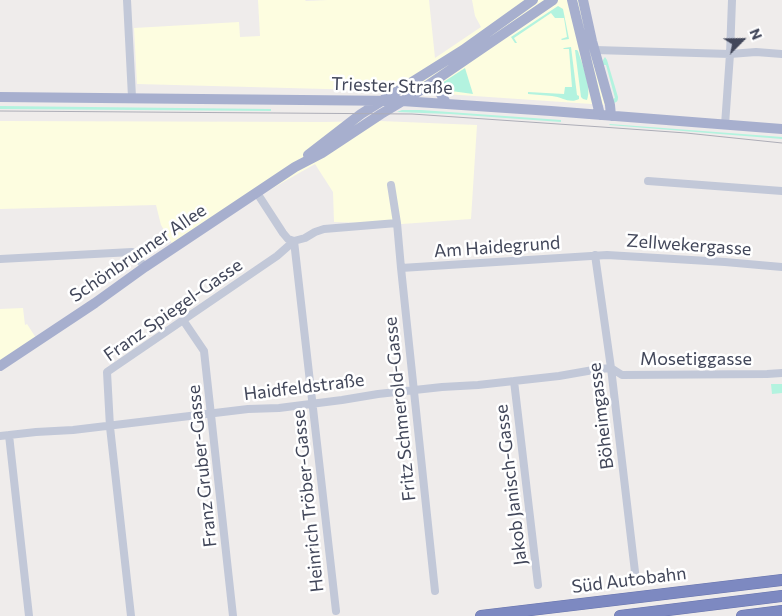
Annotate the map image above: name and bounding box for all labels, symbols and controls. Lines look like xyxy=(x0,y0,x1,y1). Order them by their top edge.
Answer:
north arrow xyxy=(717,15,767,65)
text: N xyxy=(746,26,766,42)
street label: Triester Straße xyxy=(331,73,453,99)
street label: Schönbrunner Allee xyxy=(66,199,210,307)
street label: Zellwekergasse xyxy=(626,230,752,260)
street label: Am Haidegrund xyxy=(433,232,561,262)
street label: Franz Spiegel-Gasse xyxy=(100,254,246,366)
street label: Fritz Schmerold-Gasse xyxy=(380,316,420,502)
street label: Mosetiggasse xyxy=(640,348,752,370)
street label: Böheimgasse xyxy=(584,361,618,471)
street label: Haidfeldstraße xyxy=(242,369,366,405)
street label: Franz Gruber-Gasse xyxy=(183,384,221,548)
street label: Jakob Janisch-Gasse xyxy=(490,403,532,567)
street label: Heinrich Tröber-Gasse xyxy=(288,409,328,593)
street label: Süd Autobahn xyxy=(570,562,688,598)

